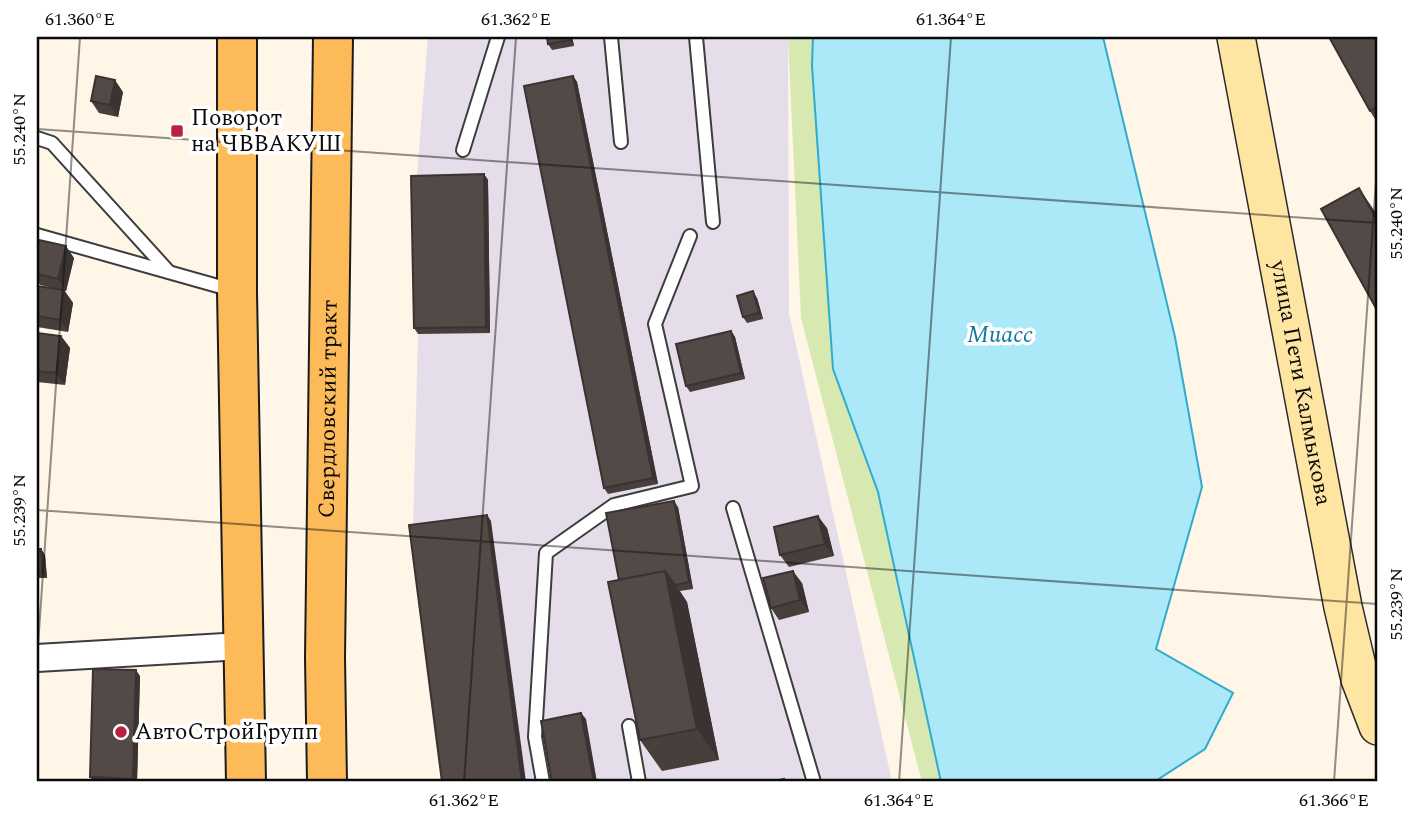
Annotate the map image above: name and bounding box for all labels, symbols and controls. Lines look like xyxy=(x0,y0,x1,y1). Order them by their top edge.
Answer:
text: 61.360°E xyxy=(45,6,115,33)
text: 61.362°E xyxy=(481,6,551,33)
text: 61.364°E xyxy=(916,6,986,33)
text: 55.240°N xyxy=(6,93,33,165)
place label: Поворот на ЧВВАКУШ xyxy=(191,101,342,162)
marker: Поворот на ЧВВАКУШ xyxy=(169,123,185,139)
text: 55.240°N xyxy=(1383,187,1410,259)
street label: улица Пети Калмыкова xyxy=(1261,256,1341,509)
street label: Свердловский тракт xyxy=(309,300,347,518)
water label: Миасс xyxy=(967,317,1033,353)
text: 55.239°N xyxy=(6,474,33,546)
text: 55.239°N xyxy=(1383,568,1410,640)
place label: АвтоСтройГрупп xyxy=(135,715,318,750)
marker: АвтоСтройГрупп xyxy=(113,724,129,740)
text: 61.362°E xyxy=(429,787,499,814)
text: 61.364°E xyxy=(864,787,934,814)
text: 61.366°E xyxy=(1299,787,1369,814)

